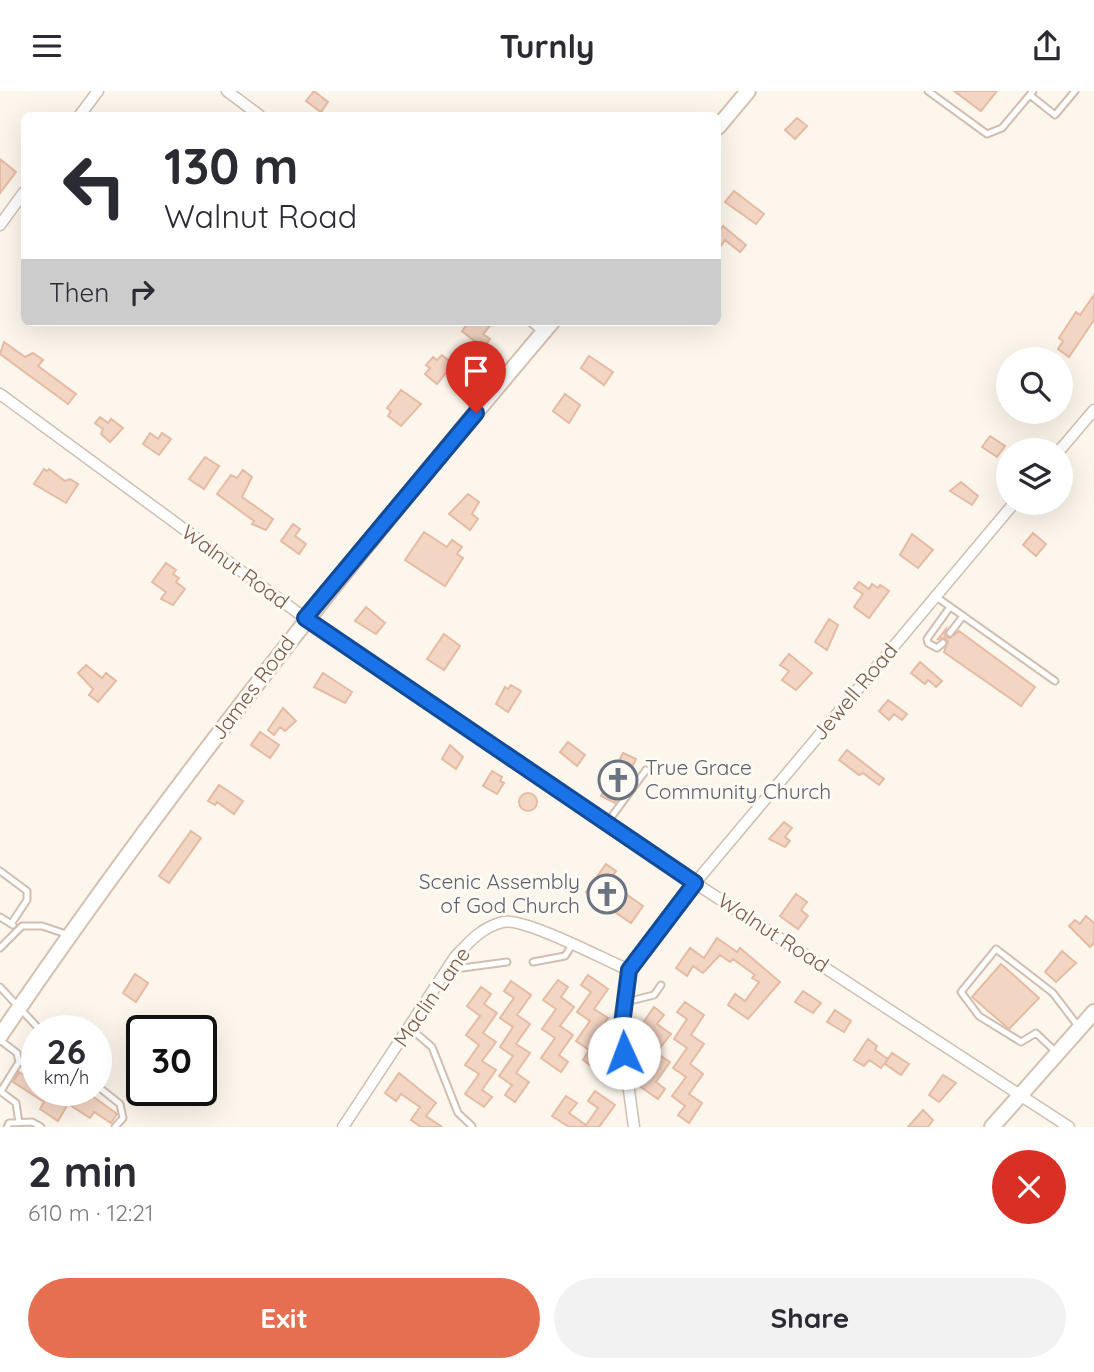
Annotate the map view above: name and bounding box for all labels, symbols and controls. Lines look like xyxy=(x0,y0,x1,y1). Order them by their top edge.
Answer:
text: Turnly xyxy=(500,26,594,66)
icon: menu xyxy=(28,27,66,65)
icon: share xyxy=(1028,27,1066,65)
text: 130 m xyxy=(164,135,298,196)
icon: left xyxy=(49,140,140,231)
text: Walnut Road xyxy=(164,196,357,236)
icon: right xyxy=(123,273,161,311)
text: Then xyxy=(49,276,109,309)
pin xyxy=(446,341,506,413)
map controls xyxy=(996,347,1073,515)
button: search xyxy=(996,347,1073,424)
icon: arrive xyxy=(457,352,495,390)
button: layers xyxy=(996,438,1073,515)
street label: Walnut Road xyxy=(177,518,294,614)
street label: James Road xyxy=(205,630,300,745)
street label: Jewell Road xyxy=(806,637,902,745)
place label: True Grace Community Church xyxy=(645,754,831,804)
church icon: True Grace Community Church xyxy=(597,759,639,801)
place label: Scenic Assembly of God Church xyxy=(419,868,580,918)
church icon: Scenic Assembly of God Church xyxy=(586,873,628,915)
street label: Walnut Road xyxy=(713,887,834,978)
street label: Maclin Lane xyxy=(387,941,475,1051)
speed limit sign: 30 xyxy=(126,1015,217,1106)
position arrow xyxy=(587,1016,661,1090)
text: 26 xyxy=(47,1029,86,1073)
text: km/h xyxy=(44,1066,89,1089)
text: 2 min xyxy=(28,1145,137,1198)
button: close xyxy=(992,1150,1066,1224)
text: 610 m · 12:21 xyxy=(28,1198,154,1227)
button: Exit xyxy=(28,1278,540,1358)
button: Share xyxy=(554,1278,1066,1358)

